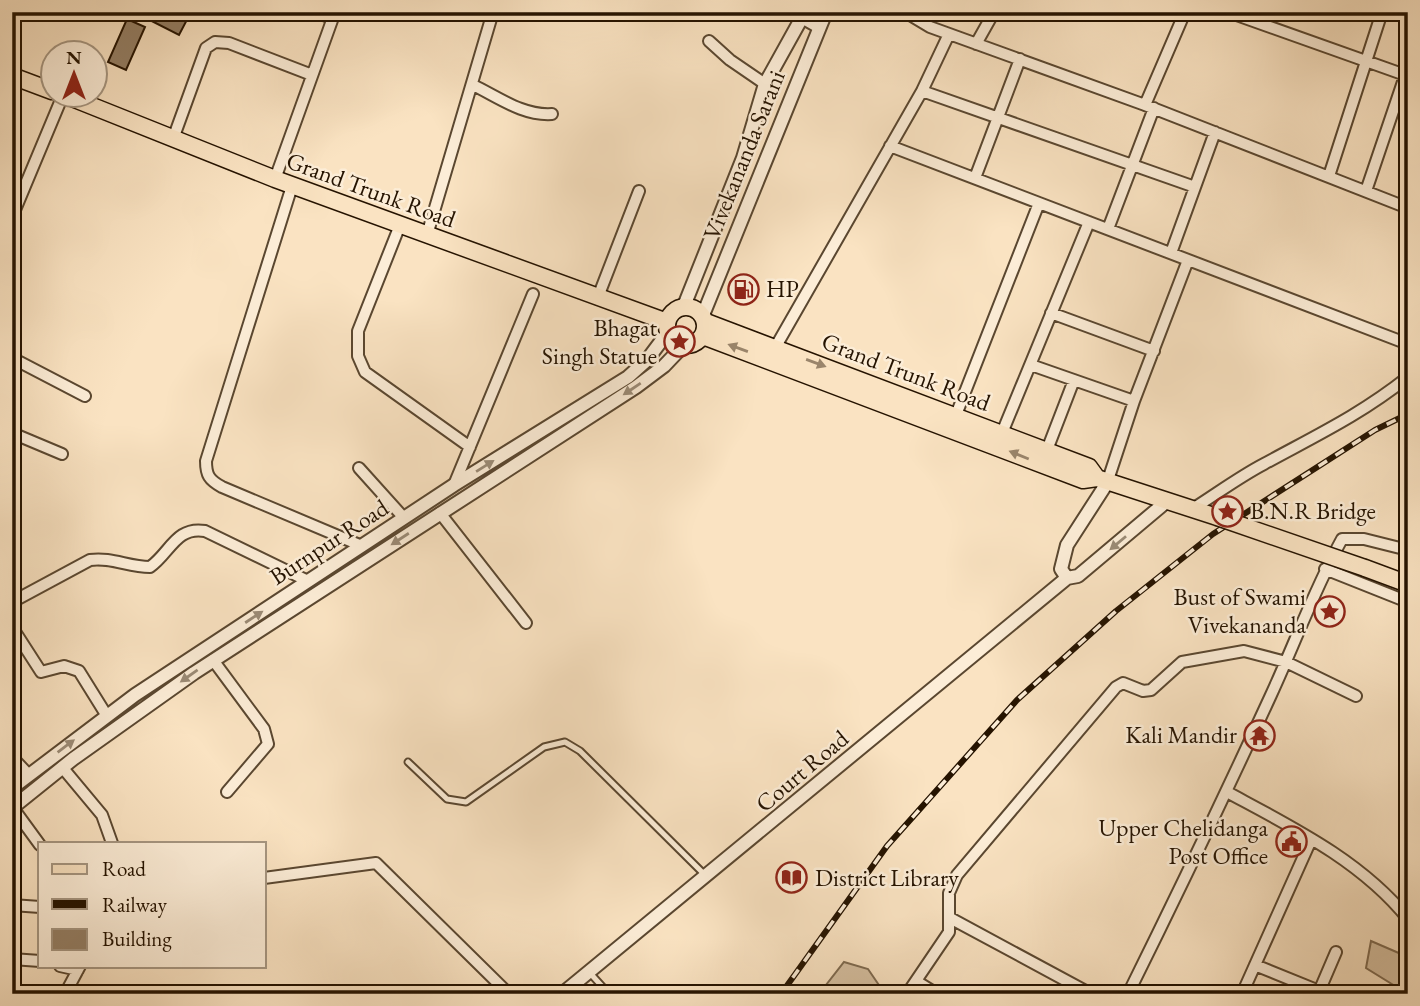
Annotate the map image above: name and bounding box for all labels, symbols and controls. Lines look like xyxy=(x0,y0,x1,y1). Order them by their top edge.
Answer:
north arrow xyxy=(38,38,108,108)
text: N xyxy=(66,45,82,70)
street label: Vivekananda Sarani xyxy=(695,65,792,244)
street label: Grand Trunk Road xyxy=(282,145,461,235)
fuel station icon: HP xyxy=(726,272,760,306)
place label: HP xyxy=(766,273,799,304)
place label: Bhagat Singh Statue xyxy=(542,312,657,371)
place icon: Bhagat Singh Statue xyxy=(663,325,697,359)
street label: Grand Trunk Road xyxy=(818,325,996,418)
one-way arrow xyxy=(727,343,748,354)
one-way arrow xyxy=(805,357,826,368)
one-way arrow xyxy=(623,382,642,395)
one-way arrow xyxy=(1008,449,1029,460)
one-way arrow xyxy=(475,459,495,472)
street label: Burnpur Road xyxy=(263,491,395,592)
place icon: B.N.R Bridge xyxy=(1210,494,1244,528)
place label: B.N.R Bridge xyxy=(1250,495,1376,526)
one-way arrow xyxy=(390,532,410,545)
one-way arrow xyxy=(1109,535,1127,550)
place label: Bust of Swami Vivekananda xyxy=(1173,581,1306,640)
place icon: Bust of Swami Vivekananda xyxy=(1312,594,1346,628)
one-way arrow xyxy=(244,611,263,624)
one-way arrow xyxy=(180,669,198,683)
temple icon: Kali Mandir xyxy=(1243,718,1277,752)
place label: Kali Mandir xyxy=(1125,719,1237,750)
street label: Court Road xyxy=(749,722,855,819)
one-way arrow xyxy=(57,739,75,753)
place label: Upper Chelidanga Post Office xyxy=(1098,812,1268,871)
public building icon: Upper Chelidanga Post Office xyxy=(1274,825,1308,859)
legend xyxy=(38,842,266,968)
text: Road xyxy=(102,855,146,882)
library icon: District Library xyxy=(775,861,809,895)
place label: District Library xyxy=(815,862,959,893)
text: Railway xyxy=(102,891,168,918)
text: Building xyxy=(102,925,172,952)

